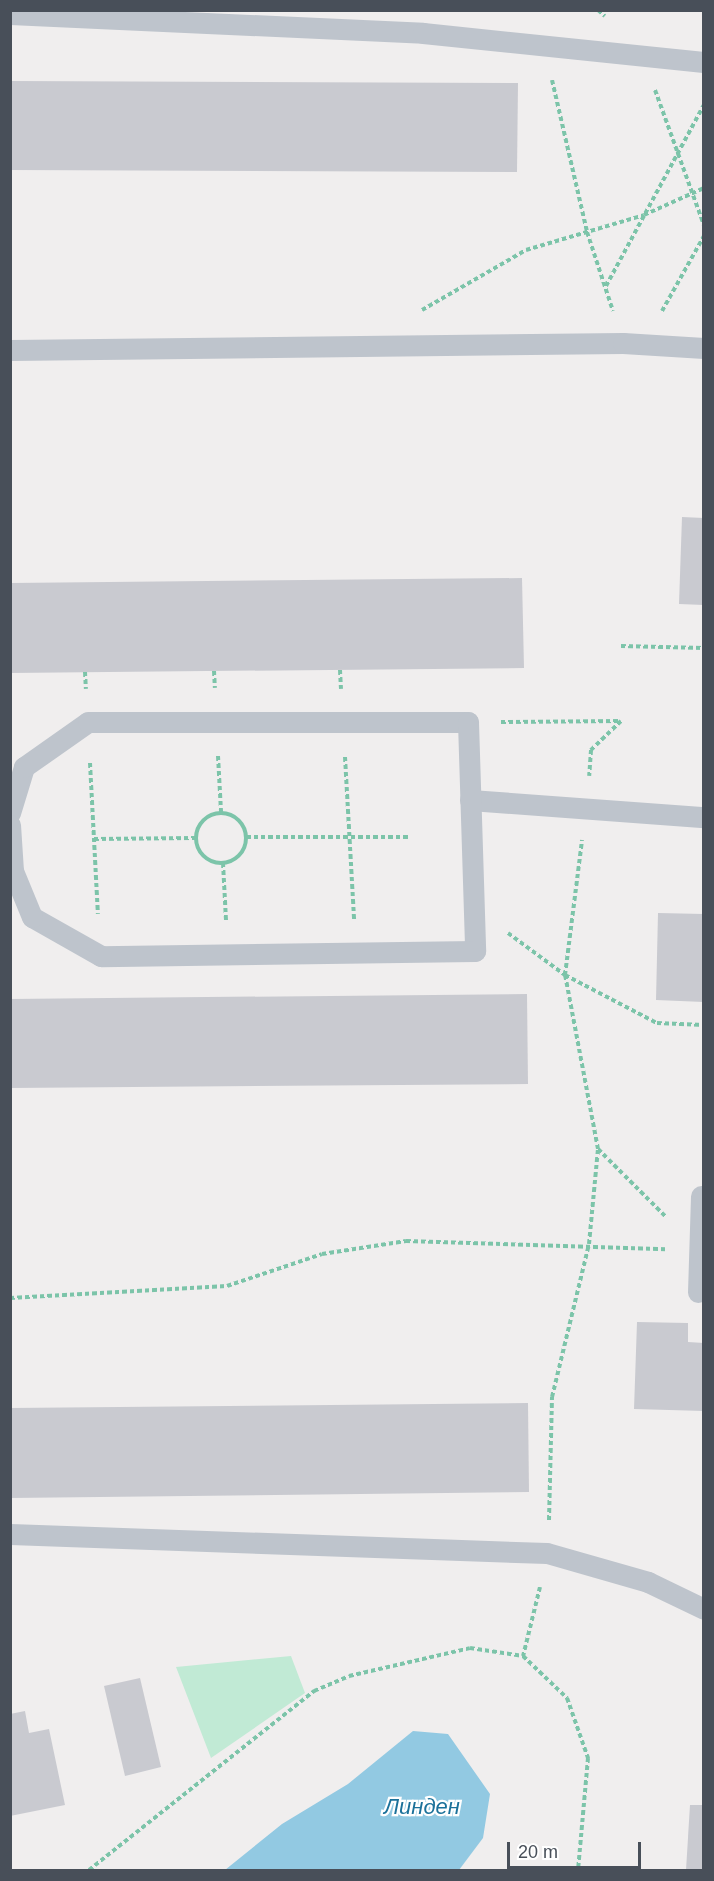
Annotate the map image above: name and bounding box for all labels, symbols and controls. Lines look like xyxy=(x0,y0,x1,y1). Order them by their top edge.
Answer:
water label: Линден xyxy=(384,1794,460,1820)
scale bar xyxy=(510,1830,644,1868)
text: 20 m xyxy=(518,1842,558,1862)

